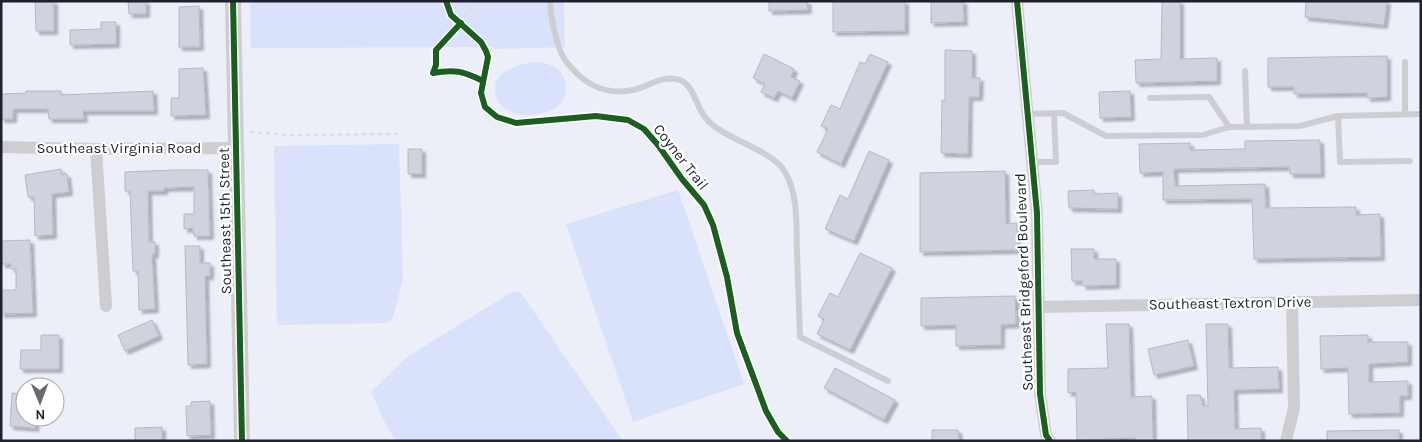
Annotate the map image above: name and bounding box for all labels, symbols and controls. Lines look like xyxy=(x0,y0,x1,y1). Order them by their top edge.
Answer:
street label: Coyner Trail xyxy=(650,120,712,194)
street label: Southeast Virginia Road xyxy=(37,139,201,157)
street label: Southeast 15th Street xyxy=(215,147,235,295)
street label: Southeast Bridgeford Boulevard xyxy=(1011,173,1037,391)
street label: Southeast Textron Drive xyxy=(1148,293,1312,313)
north arrow xyxy=(15,377,65,427)
text: N xyxy=(35,406,45,423)

